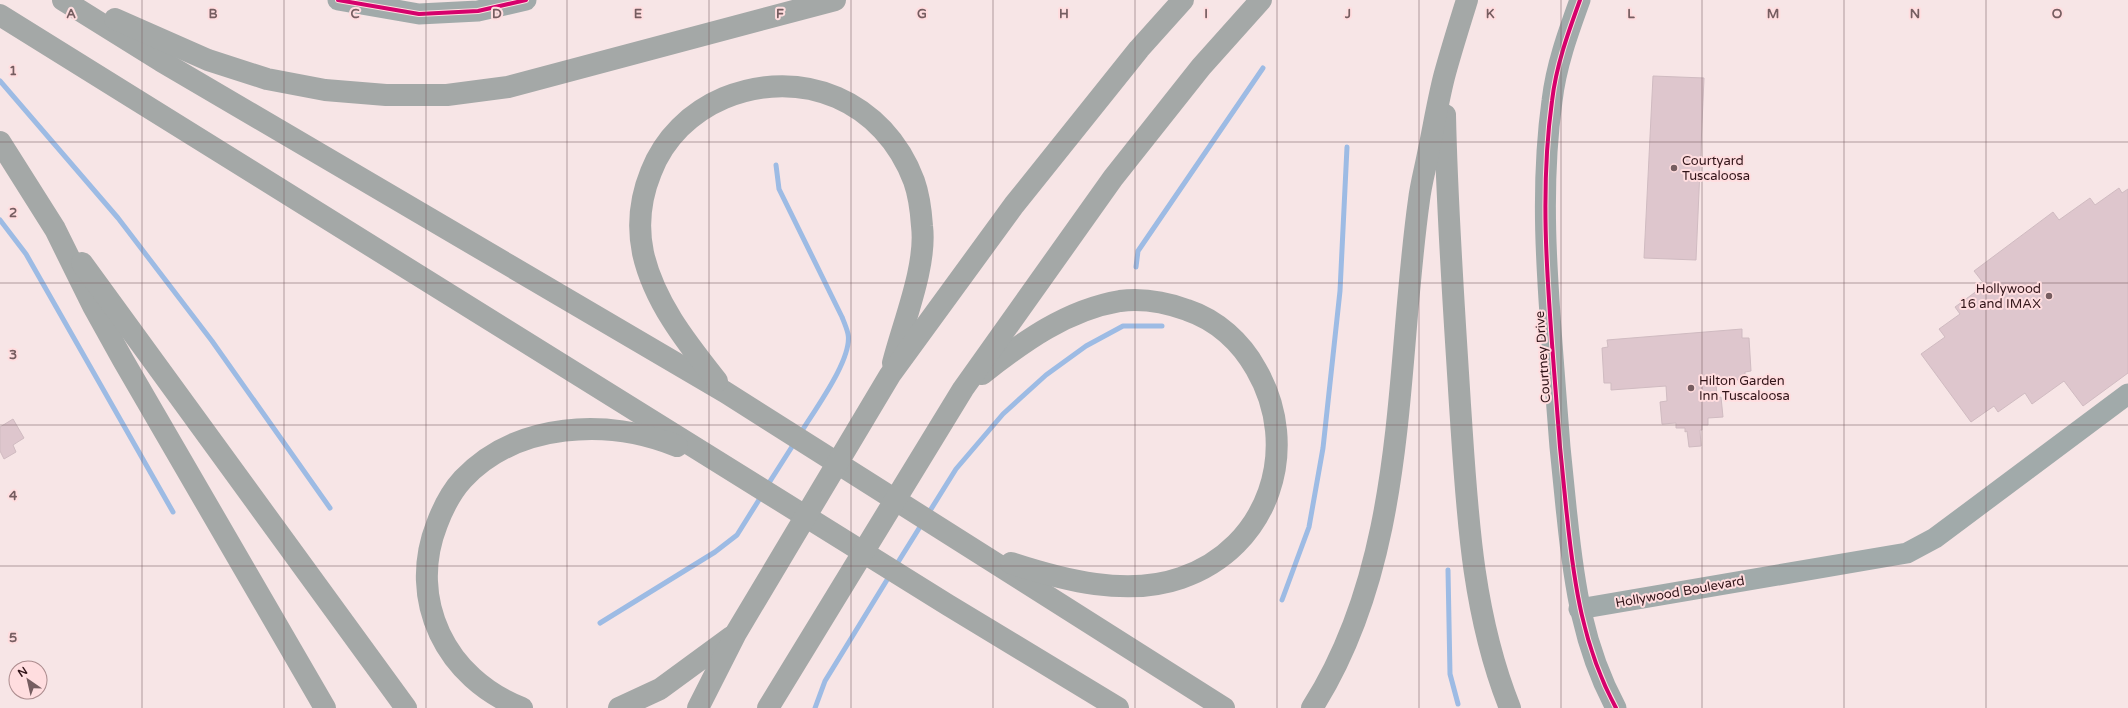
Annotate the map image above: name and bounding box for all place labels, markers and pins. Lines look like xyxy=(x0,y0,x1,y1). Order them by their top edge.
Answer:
place label: Courtyard Tuscaloosa xyxy=(1682,153,1750,184)
marker: Courtyard Tuscaloosa xyxy=(1669,163,1679,173)
place label: Hollywood 16 and IMAX xyxy=(1959,281,2041,312)
marker: Hollywood 16 and IMAX xyxy=(2044,291,2054,301)
place label: Hilton Garden Inn Tuscaloosa xyxy=(1699,373,1790,404)
marker: Hilton Garden Inn Tuscaloosa xyxy=(1686,383,1696,393)

